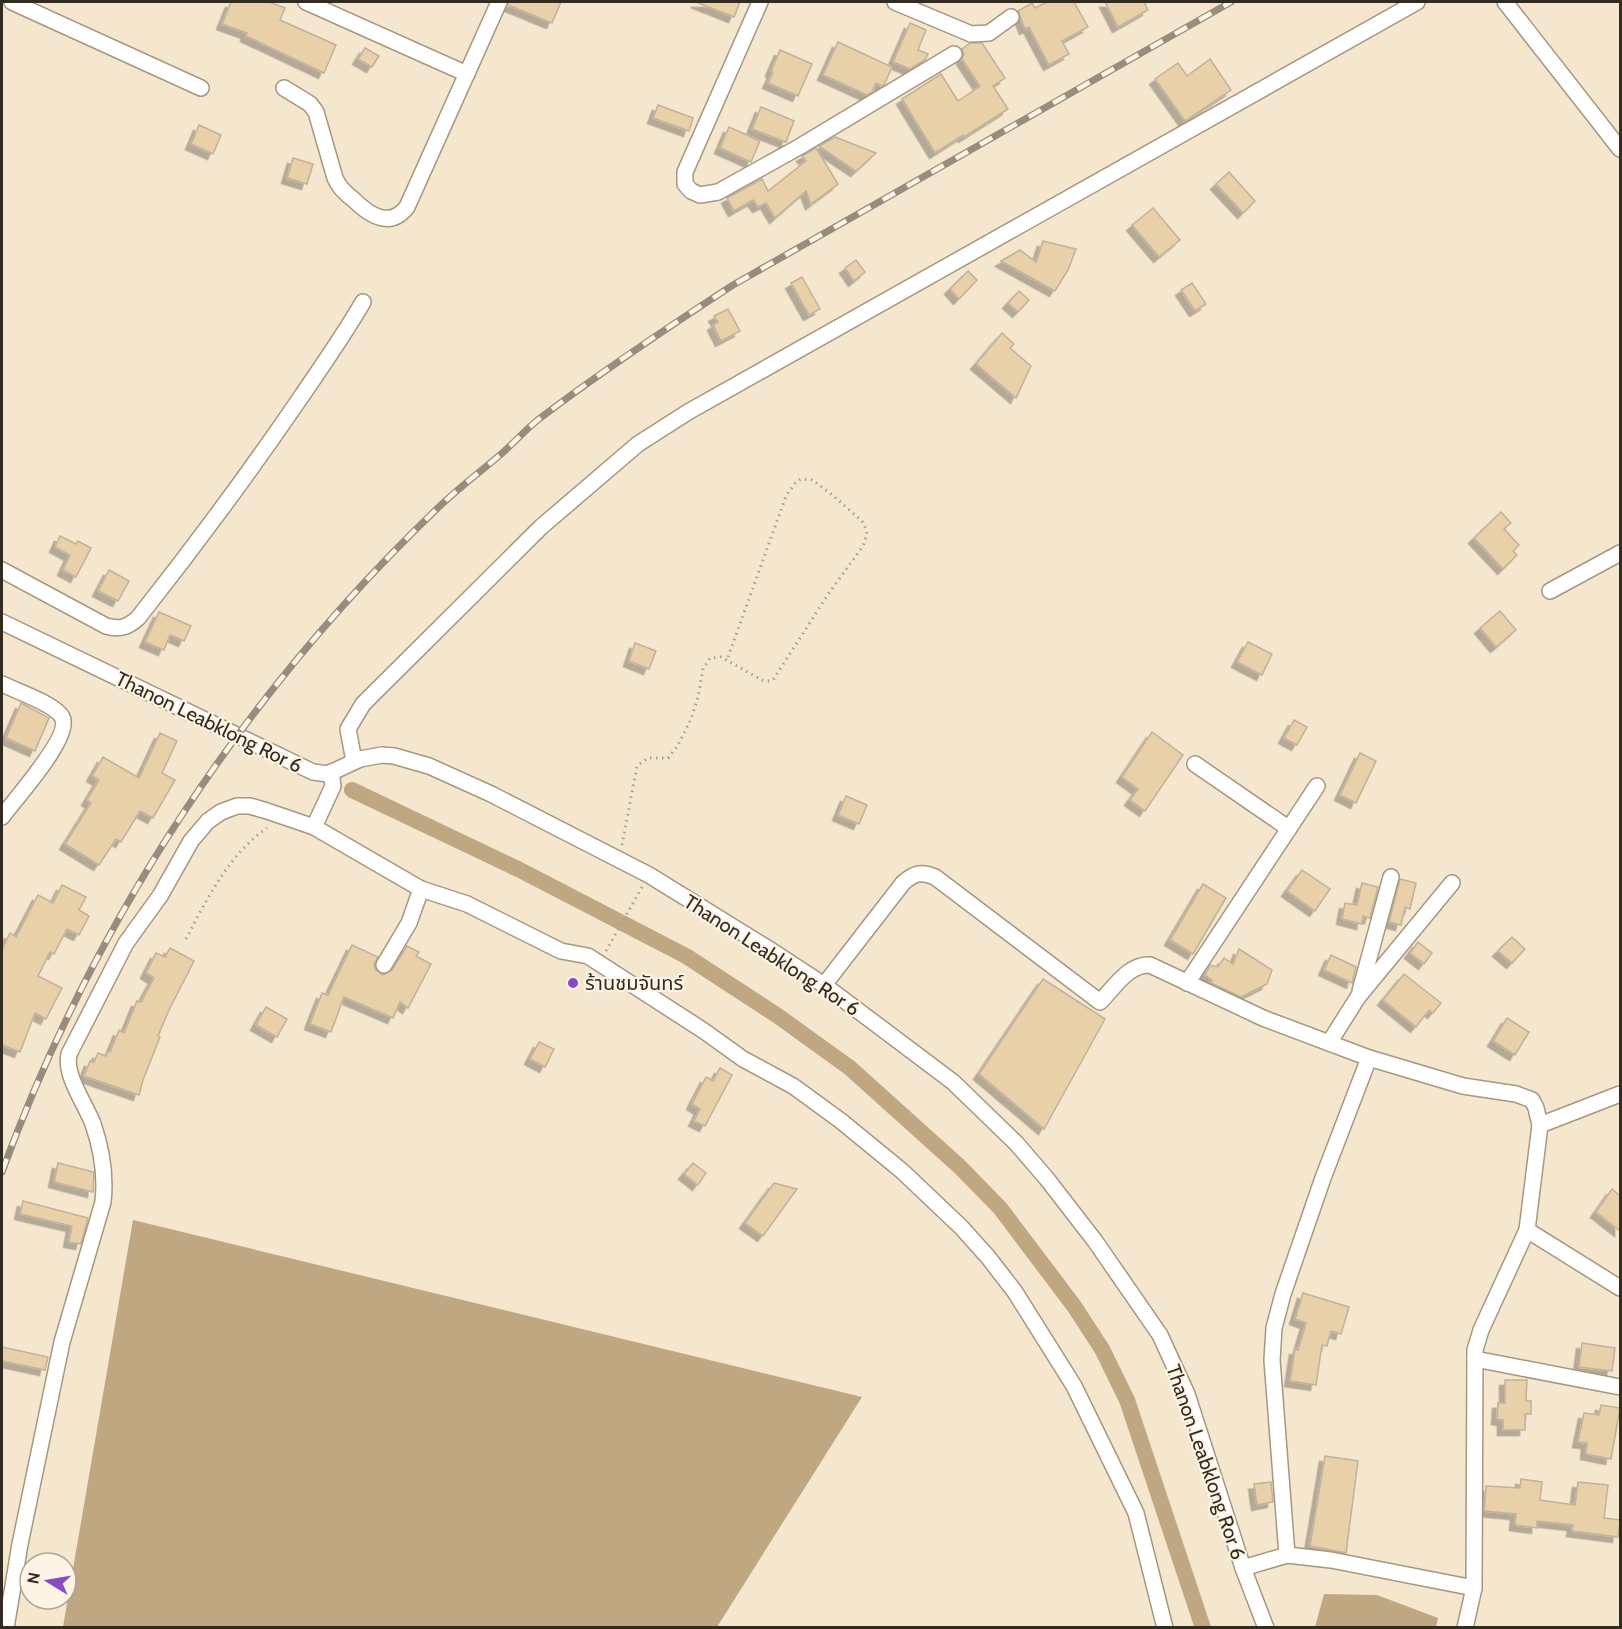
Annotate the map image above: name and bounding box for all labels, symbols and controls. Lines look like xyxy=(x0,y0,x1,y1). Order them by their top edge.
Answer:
street label: Thanon Leabklong Ror 6 xyxy=(112,666,306,778)
street label: Thanon Leabklong Ror 6 xyxy=(680,889,864,1021)
place label: ร้านชมจันทร์ xyxy=(585,971,684,995)
marker: ร้านชมจันทร์ xyxy=(566,976,580,990)
street label: Thanon Leabklong Ror 6 xyxy=(1161,1361,1251,1563)
north arrow xyxy=(18,1551,78,1611)
text: N xyxy=(23,1571,44,1586)

